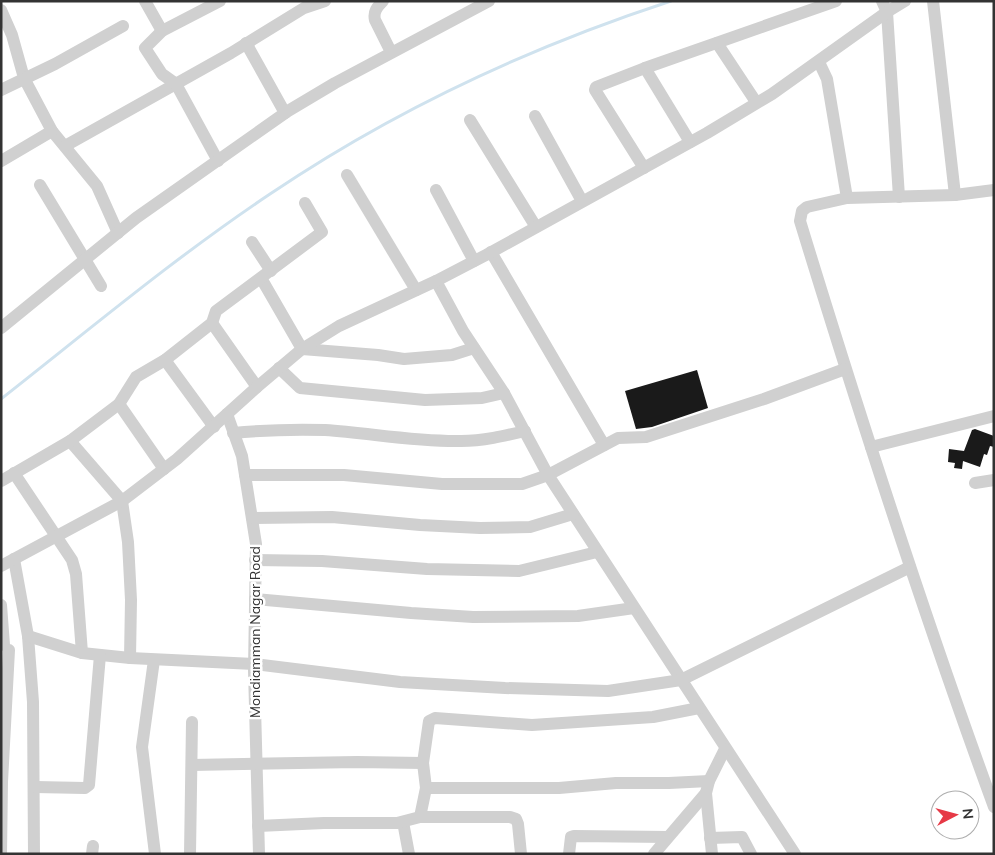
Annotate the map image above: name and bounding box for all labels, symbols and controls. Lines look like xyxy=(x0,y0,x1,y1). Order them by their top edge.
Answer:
street label: Mondiamman Nagar Road xyxy=(246,546,264,718)
north arrow xyxy=(930,790,980,840)
text: N xyxy=(958,807,977,820)

